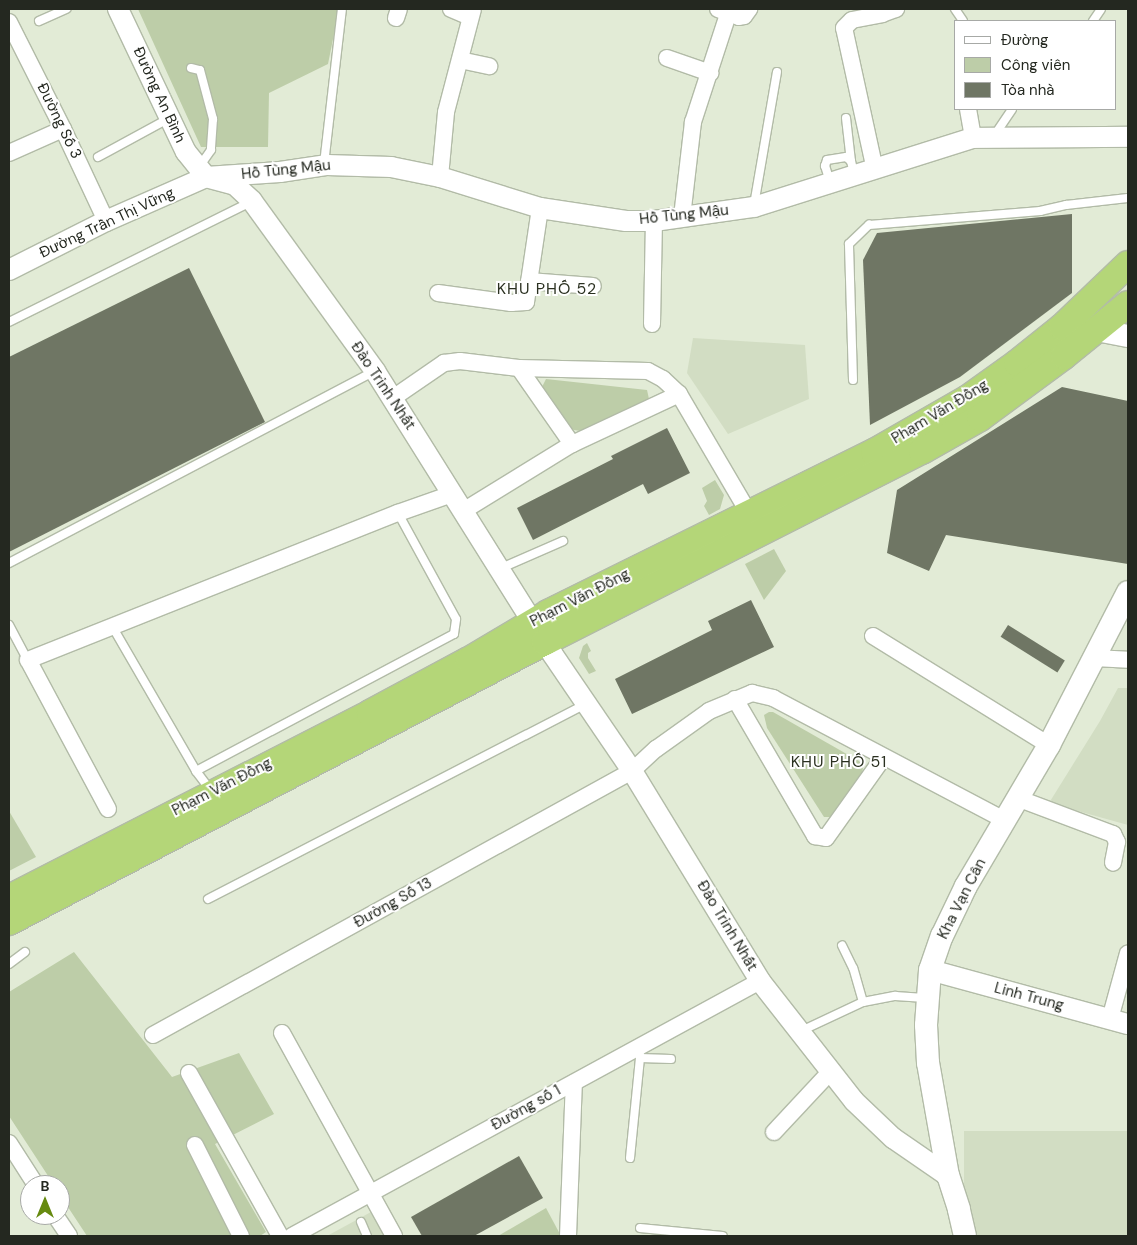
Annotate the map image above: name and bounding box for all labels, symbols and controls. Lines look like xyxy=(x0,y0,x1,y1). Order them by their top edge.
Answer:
legend xyxy=(954,20,1117,110)
text: Đường xyxy=(1001,30,1049,50)
street label: Đường An Bình xyxy=(129,44,189,146)
text: Công viên xyxy=(1001,55,1070,75)
street label: Đường Số 3 xyxy=(33,80,85,162)
text: Tòa nhà xyxy=(1001,80,1055,100)
street label: Hồ Tùng Mậu xyxy=(240,156,332,184)
street label: Đường Trần Thị Vững xyxy=(37,184,177,262)
street label: Hồ Tùng Mậu xyxy=(638,201,730,229)
district label: KHU PHỐ 52 xyxy=(496,279,598,299)
street label: Đào Trinh Nhất xyxy=(347,339,419,433)
street label: Phạm Văn Đồng xyxy=(888,376,992,448)
street label: Phạm Văn Đồng xyxy=(527,565,633,631)
district label: KHU PHỐ 51 xyxy=(789,752,889,772)
street label: Phạm Văn Đồng xyxy=(169,754,275,820)
street label: Kha Vạn Cân xyxy=(934,856,990,942)
street label: Đường Số 13 xyxy=(351,874,435,932)
street label: Đào Trinh Nhất xyxy=(693,877,761,975)
street label: Linh Trung xyxy=(992,979,1066,1015)
street label: Đường số 1 xyxy=(488,1082,564,1134)
north arrow xyxy=(20,1175,70,1225)
text: B xyxy=(41,1177,49,1195)

